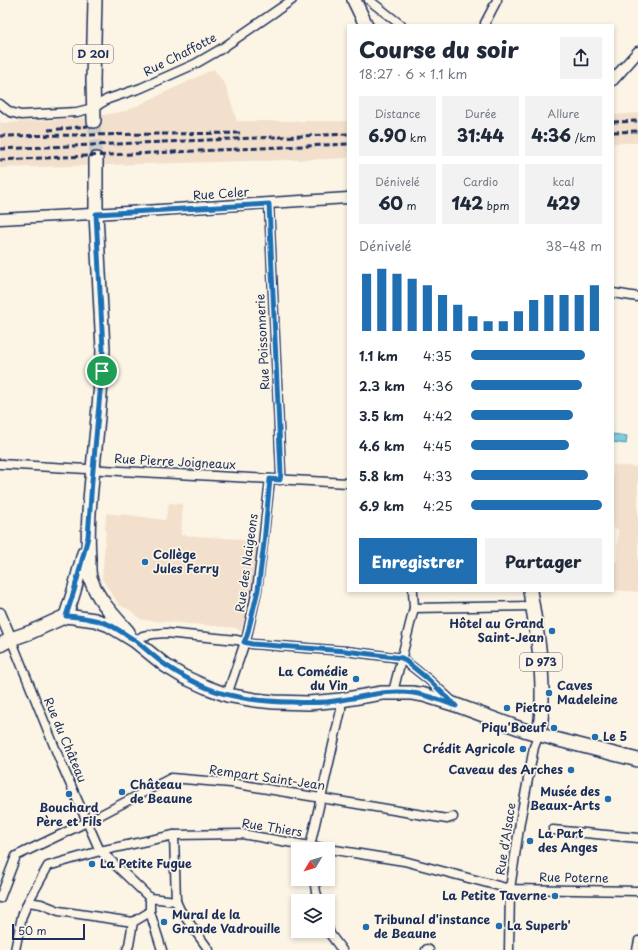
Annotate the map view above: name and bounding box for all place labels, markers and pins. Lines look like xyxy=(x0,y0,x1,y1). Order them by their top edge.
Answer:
pin xyxy=(85,354,119,388)
place label: Collège Jules Ferry xyxy=(153,545,219,577)
marker: Collège Jules Ferry xyxy=(140,557,150,567)
place label: Hôtel au Grand Saint-Jean xyxy=(449,614,544,646)
marker: Hôtel au Grand Saint-Jean xyxy=(547,626,557,636)
place label: La Comédie du Vin xyxy=(278,662,348,694)
marker: La Comédie du Vin xyxy=(351,674,361,684)
place label: Caves Madeleine xyxy=(557,676,618,708)
marker: Caves Madeleine xyxy=(544,688,554,698)
place label: Pietro xyxy=(515,698,551,716)
marker: Pietro xyxy=(502,703,512,713)
place label: Piqu'Boeuf xyxy=(481,718,547,736)
marker: Piqu'Boeuf xyxy=(549,723,559,733)
place label: Le 5 xyxy=(603,727,627,745)
marker: Le 5 xyxy=(590,732,600,742)
place label: Crédit Agricole xyxy=(423,739,515,757)
marker: Crédit Agricole xyxy=(518,744,528,754)
place label: Caveau des Arches xyxy=(449,760,563,778)
marker: Caveau des Arches xyxy=(566,765,576,775)
place label: Château de Beaune xyxy=(130,775,193,807)
place label: Musée des Beaux-Arts xyxy=(530,782,600,814)
marker: Château de Beaune xyxy=(117,787,127,797)
marker: Bouchard Père et Fils xyxy=(64,789,74,799)
marker: Musée des Beaux-Arts xyxy=(603,794,613,804)
place label: Bouchard Père et Fils xyxy=(36,798,102,830)
place label: La Part des Anges xyxy=(538,824,598,856)
marker: La Part des Anges xyxy=(525,836,535,846)
place label: La Petite Fugue xyxy=(100,854,192,872)
marker: La Petite Fugue xyxy=(87,859,97,869)
place label: La Petite Taverne xyxy=(442,886,547,904)
marker: La Petite Taverne xyxy=(550,891,560,901)
place label: Mural de la Grande Vadrouille xyxy=(172,905,281,937)
place label: Tribunal d'instance de Beaune xyxy=(374,910,491,942)
place label: La Superb' xyxy=(507,916,571,934)
marker: Mural de la Grande Vadrouille xyxy=(159,917,169,927)
marker: La Superb' xyxy=(494,921,504,931)
marker: Tribunal d'instance de Beaune xyxy=(361,922,371,932)

